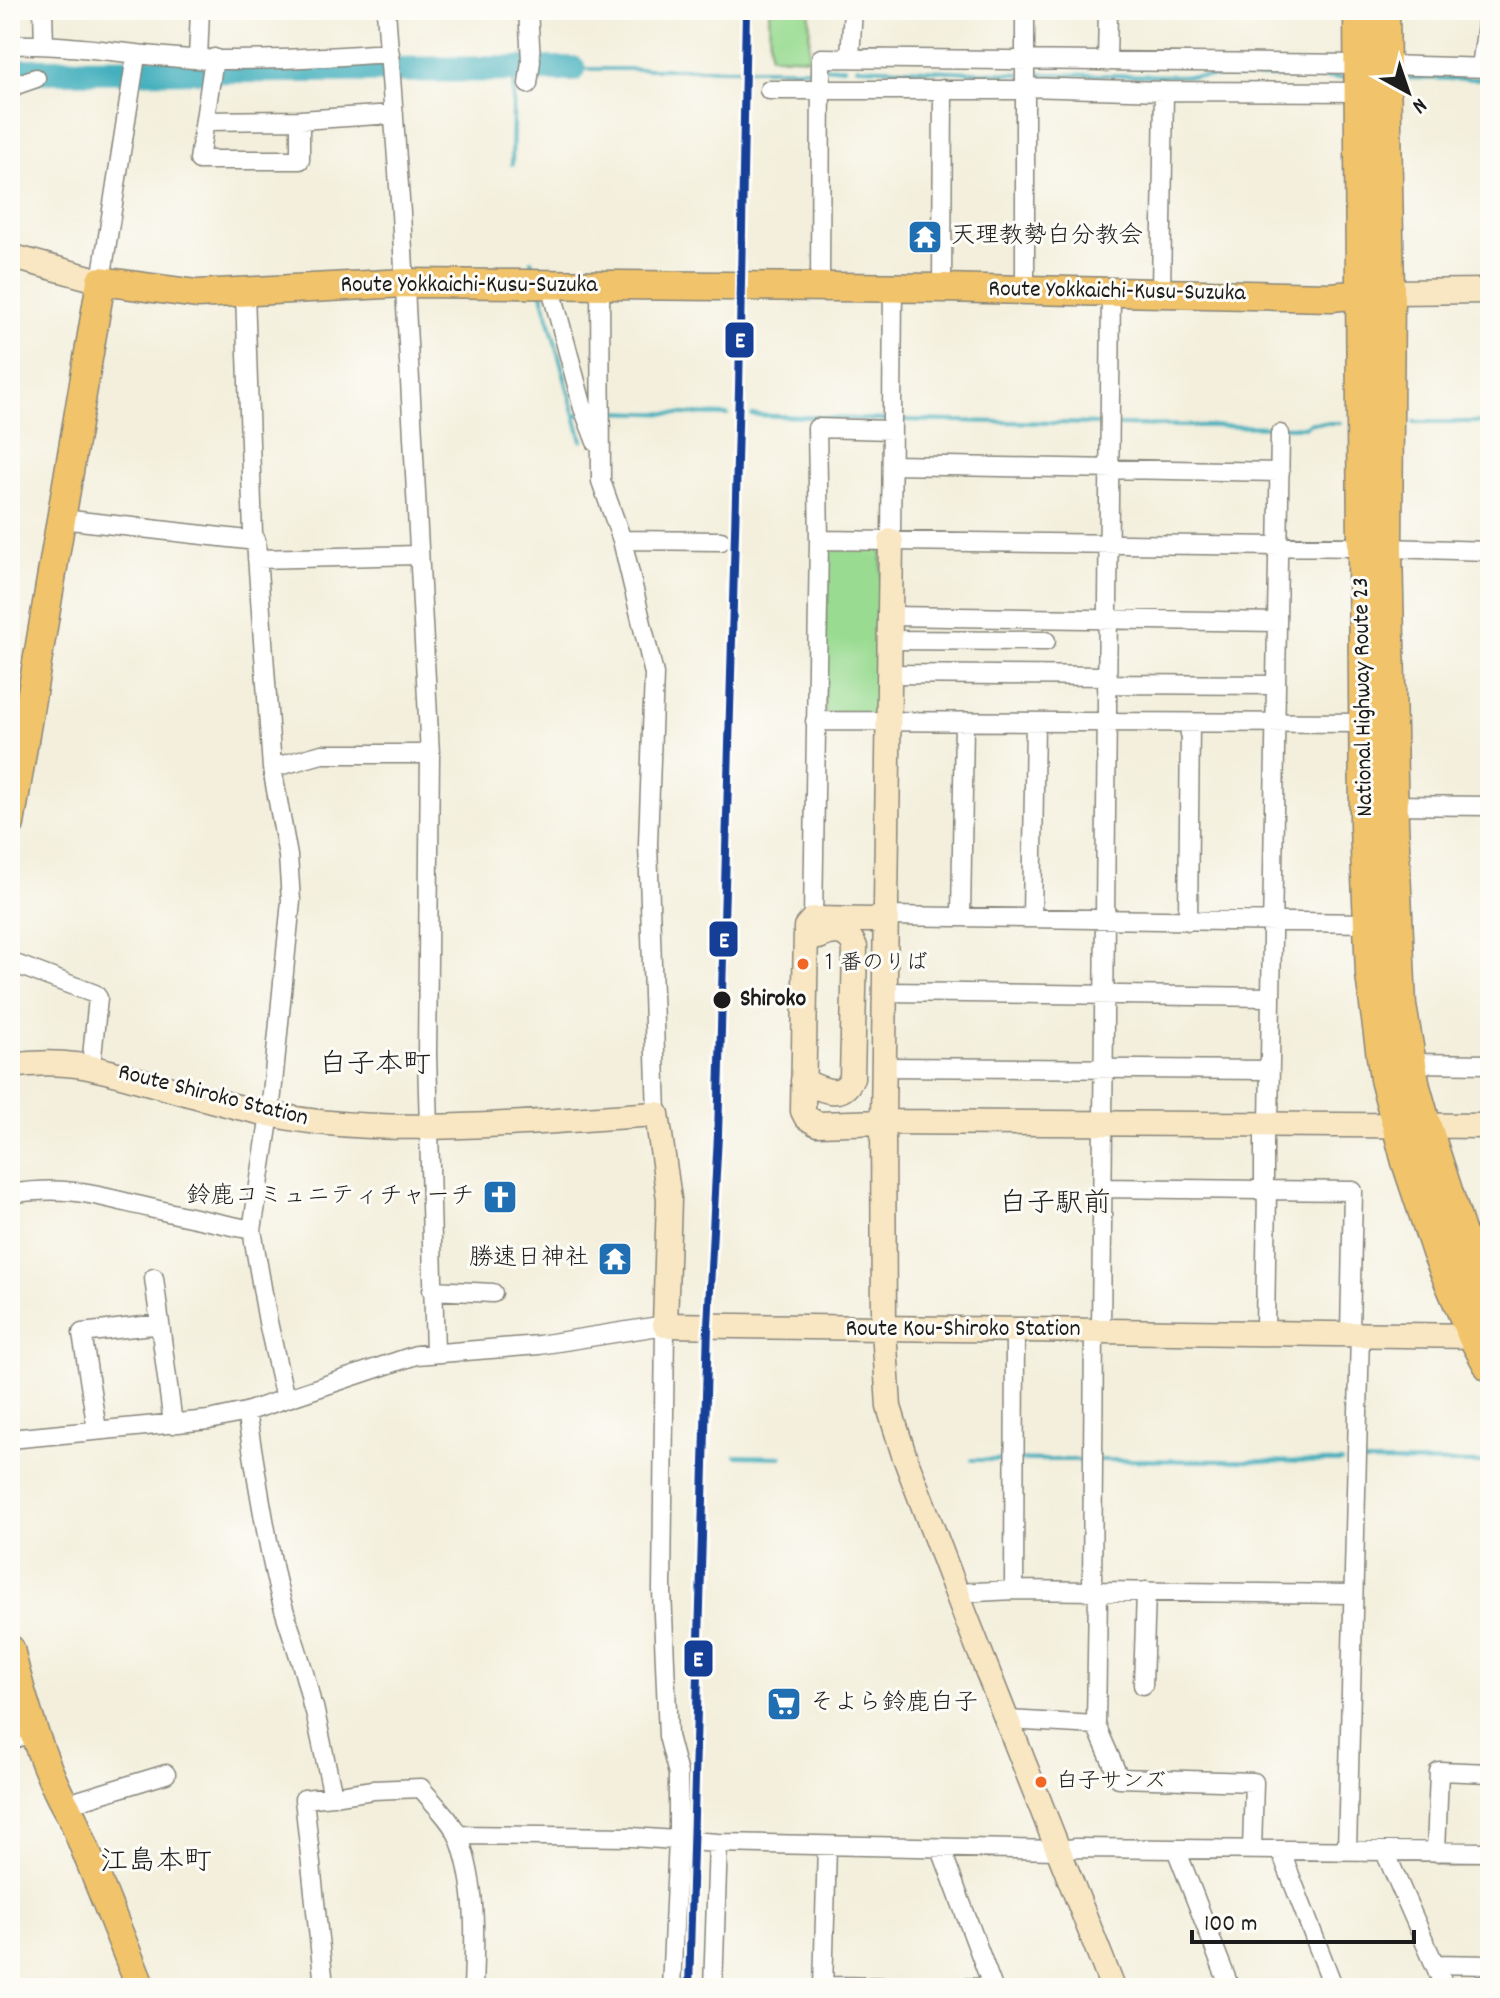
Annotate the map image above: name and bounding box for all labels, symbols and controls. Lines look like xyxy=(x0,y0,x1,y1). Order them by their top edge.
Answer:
north arrow xyxy=(1368,52,1448,132)
text: N xyxy=(1404,89,1433,120)
temple icon: 天理教勢白分教会 xyxy=(906,218,944,256)
place label: 天理教勢白分教会 xyxy=(951,220,1143,254)
street label: Route Yokkaichi-Kusu-Suzuka xyxy=(340,269,598,303)
street label: Route Yokkaichi-Kusu-Suzuka xyxy=(988,273,1247,311)
line badge: E xyxy=(724,321,755,359)
text: E xyxy=(735,327,746,358)
street label: National Highway Route 23 xyxy=(1345,577,1383,817)
line badge: E xyxy=(708,920,739,958)
text: E xyxy=(719,927,730,958)
place label: １番のりば xyxy=(818,949,928,980)
marker: １番のりば xyxy=(795,956,811,972)
place label: Shiroko xyxy=(740,983,806,1017)
marker: Shiroko xyxy=(711,989,733,1011)
district label: 白子本町 xyxy=(319,1047,431,1087)
street label: Route Shiroko Station xyxy=(114,1056,312,1136)
church icon: 鈴鹿コミュニティチャーチ xyxy=(481,1178,519,1216)
place label: 鈴鹿コミュニティチャーチ xyxy=(186,1180,474,1214)
district label: 白子駅前 xyxy=(999,1186,1111,1226)
temple icon: 勝速日神社 xyxy=(596,1240,634,1278)
place label: 勝速日神社 xyxy=(469,1242,589,1276)
street label: Route Kou-Shiroko Station xyxy=(845,1313,1081,1347)
line badge: E xyxy=(683,1639,714,1678)
text: E xyxy=(693,1646,704,1677)
supermarket icon: そよら鈴鹿白子 xyxy=(765,1685,803,1723)
place label: そよら鈴鹿白子 xyxy=(810,1687,978,1721)
place label: 白子サンズ xyxy=(1056,1767,1166,1798)
marker: 白子サンズ xyxy=(1033,1774,1049,1790)
district label: 江島本町 xyxy=(100,1844,212,1884)
scale bar xyxy=(1192,1894,1414,1944)
text: 100 m xyxy=(1204,1908,1257,1942)

